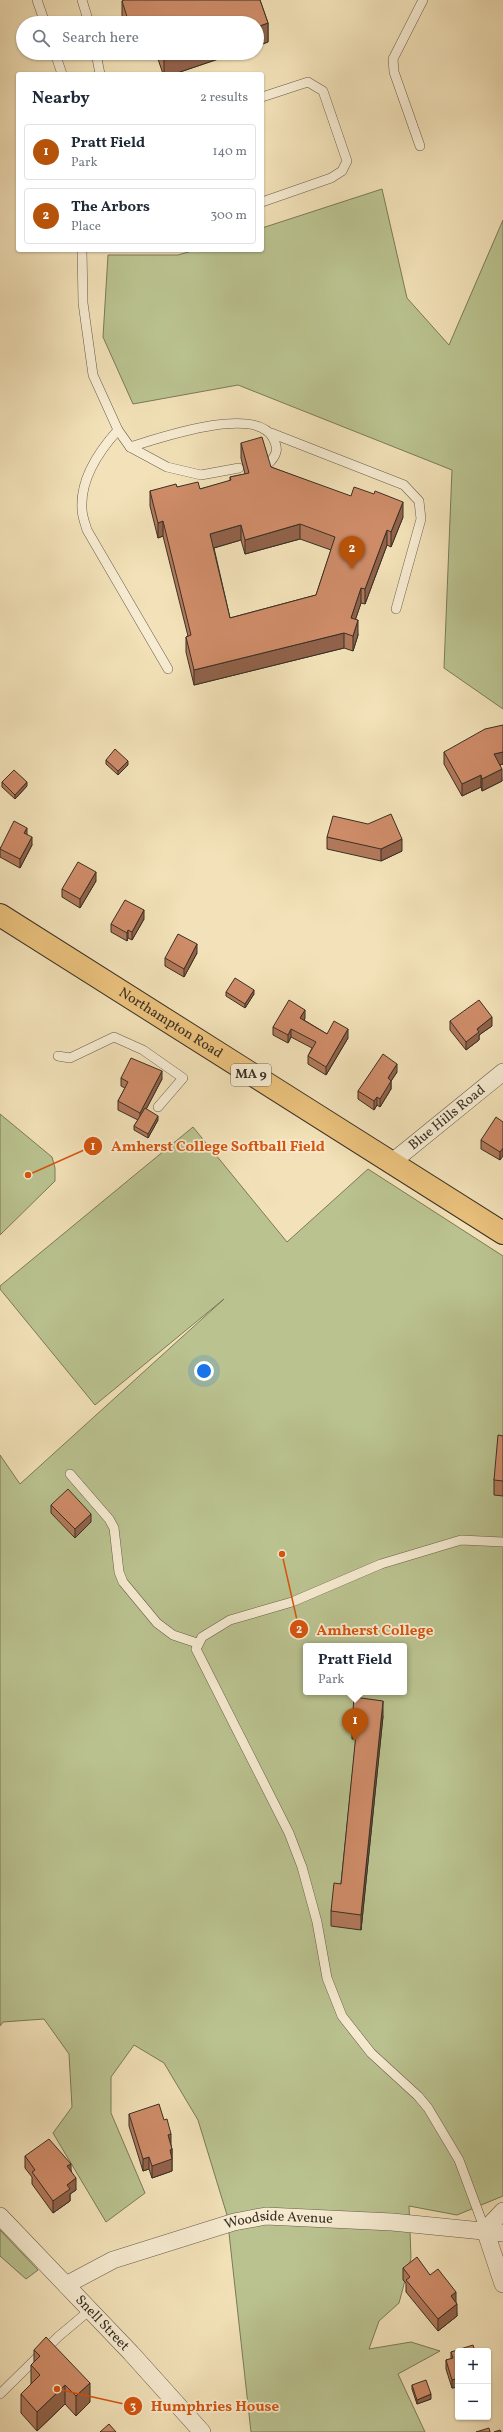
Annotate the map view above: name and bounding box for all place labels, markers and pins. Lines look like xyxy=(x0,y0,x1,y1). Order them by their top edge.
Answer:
pin: 2 xyxy=(339,536,365,569)
callout: Amherst College Softball Field xyxy=(83,1132,333,1159)
callout: Amherst College xyxy=(289,1616,441,1643)
pin: 1 xyxy=(342,1708,368,1741)
callout: Humphries House xyxy=(123,2392,288,2419)

